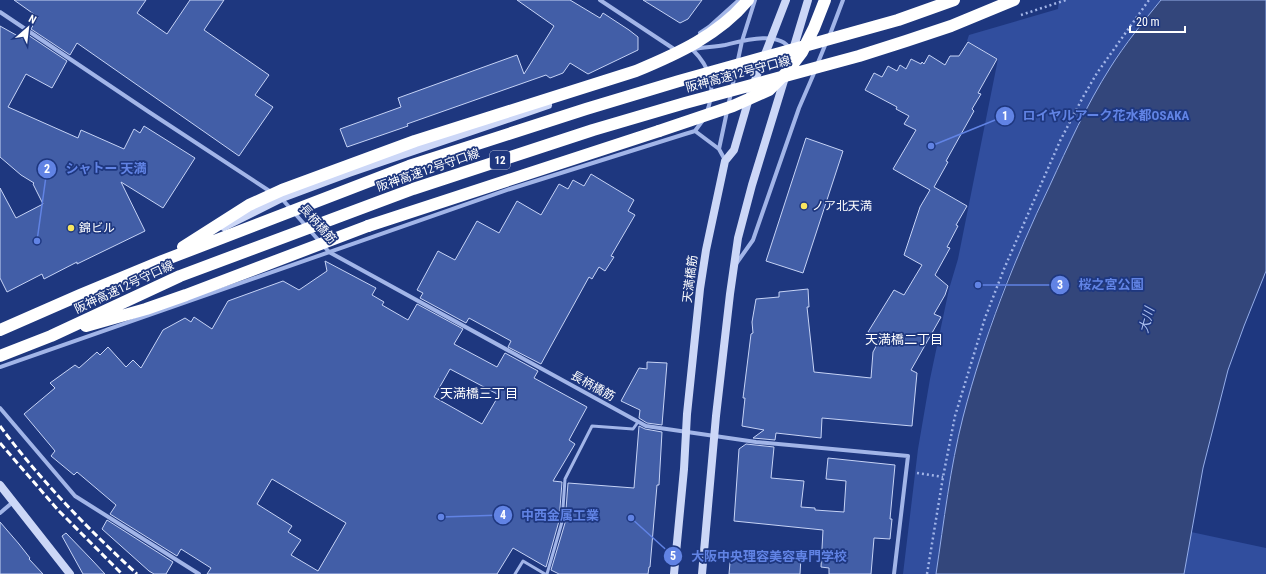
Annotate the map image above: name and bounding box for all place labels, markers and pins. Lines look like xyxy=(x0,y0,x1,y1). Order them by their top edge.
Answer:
callout: ロイヤルアーク花水都OSAKA xyxy=(995,103,1198,128)
callout: シャトー 天満 xyxy=(37,156,154,181)
place label: ノア北天満 xyxy=(812,199,872,213)
marker: ノア北天満 xyxy=(799,201,809,211)
place label: 錦ビル xyxy=(79,221,115,235)
marker: 錦ビル xyxy=(66,223,76,233)
callout: 桜之宮公園 xyxy=(1050,272,1151,297)
callout: 中西金属工業 xyxy=(493,503,607,528)
callout: 大阪中央理容美容専門学校 xyxy=(663,544,855,569)

